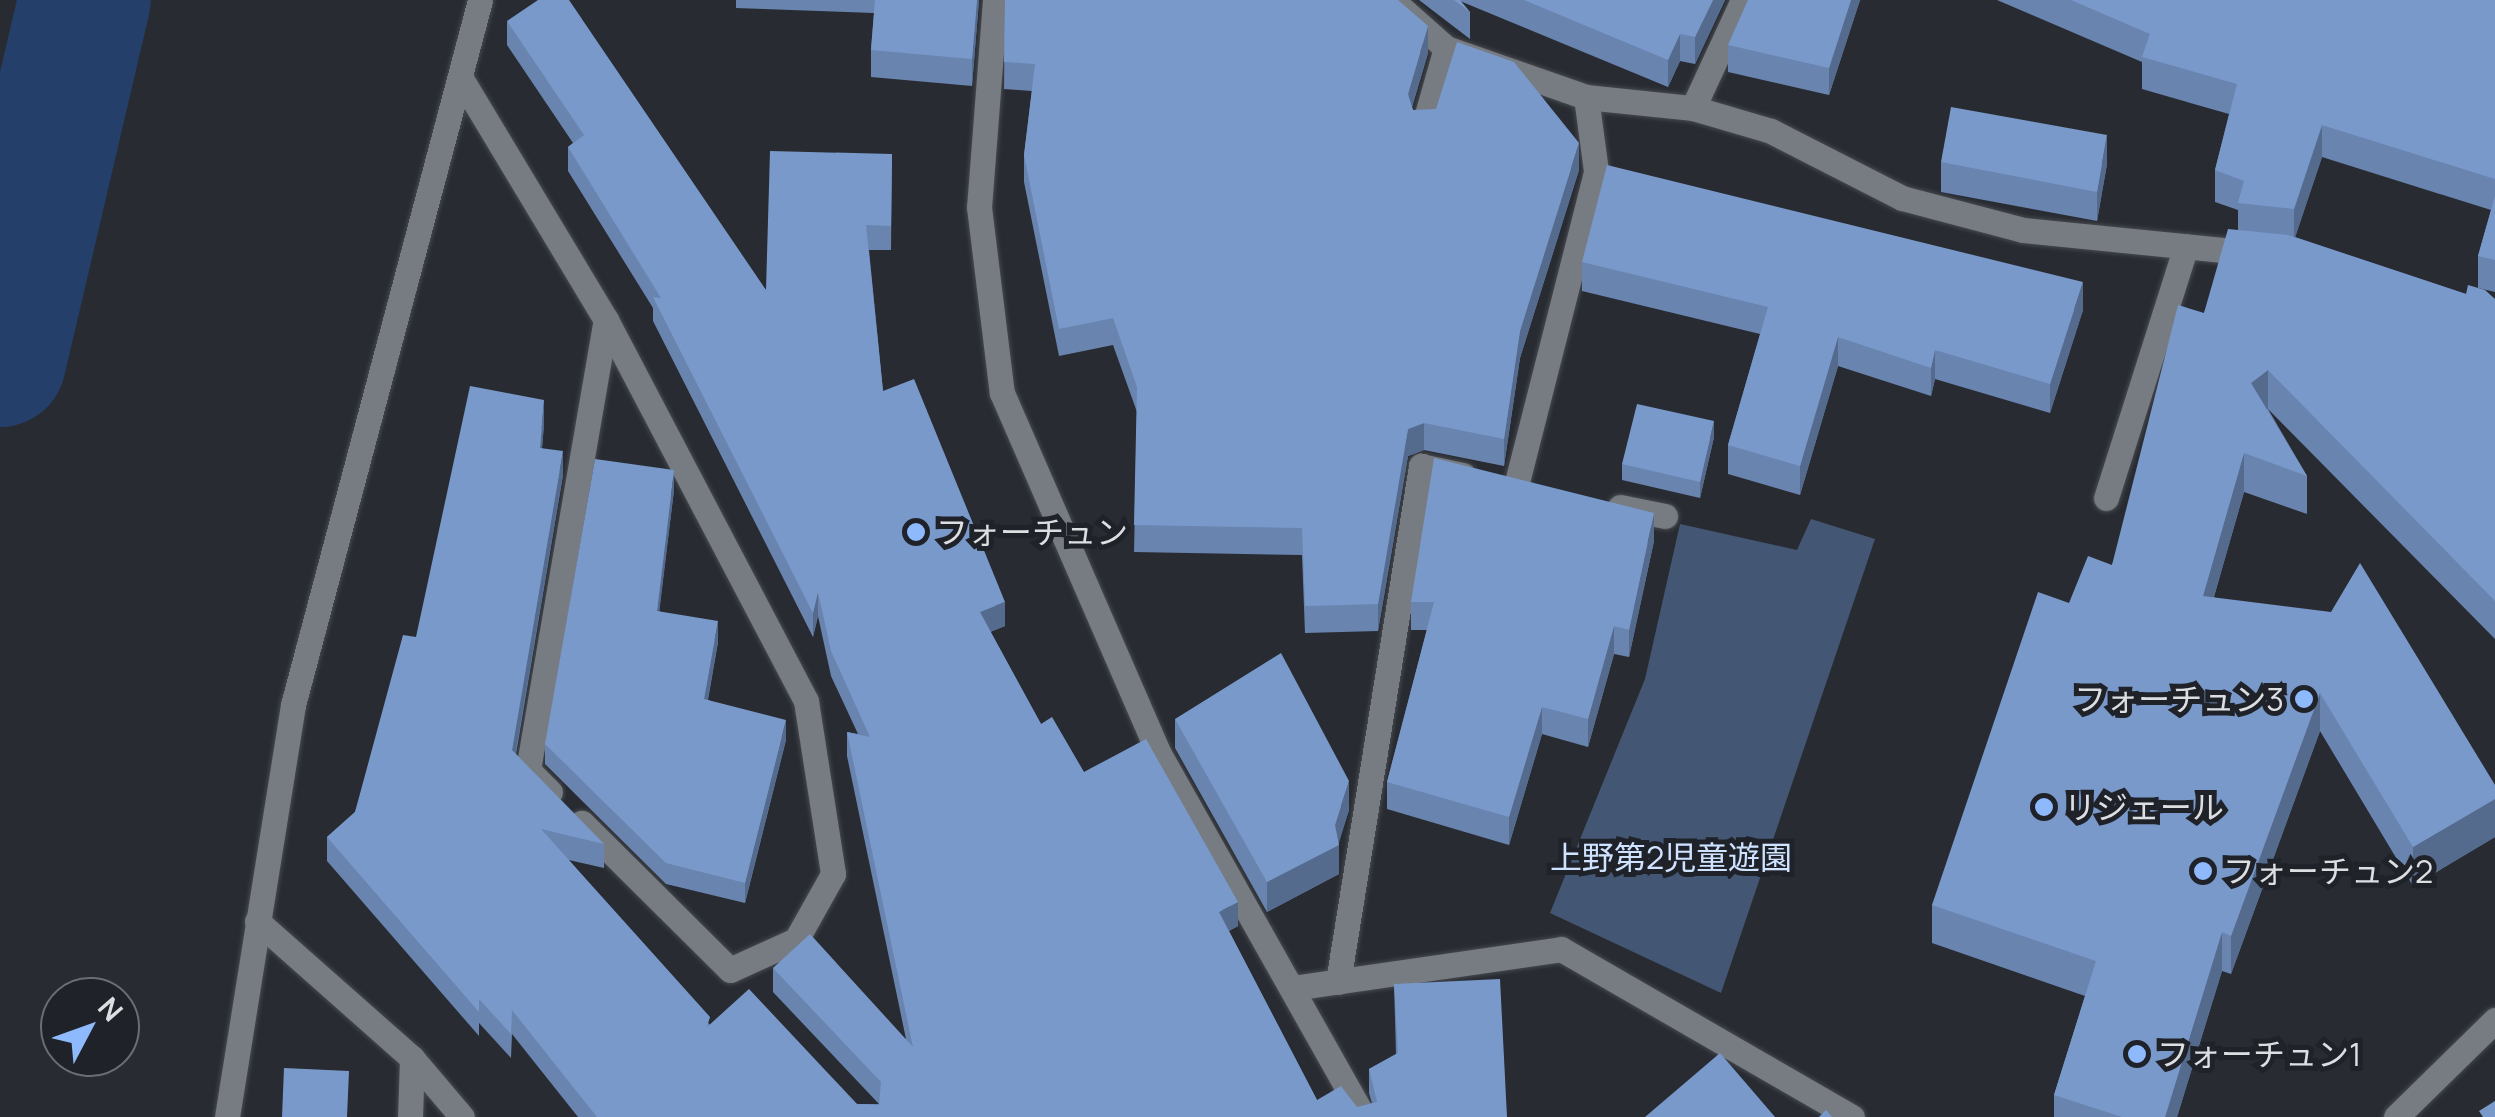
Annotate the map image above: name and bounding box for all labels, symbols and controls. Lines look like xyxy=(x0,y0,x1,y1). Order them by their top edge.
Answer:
place label: フォーチュン xyxy=(936,513,1128,551)
marker: フォーチュン xyxy=(905,521,927,543)
place label: フォーチュン3 xyxy=(2074,680,2284,718)
marker: フォーチュン3 xyxy=(2293,688,2315,710)
place label: リジェール xyxy=(2064,788,2224,826)
marker: リジェール xyxy=(2033,796,2055,818)
park label: 上野第2児童遊園 xyxy=(1550,838,1792,876)
place label: フォーチュン2 xyxy=(2223,852,2433,890)
marker: フォーチュン2 xyxy=(2192,860,2214,882)
north arrow xyxy=(40,977,140,1077)
text: N xyxy=(90,989,132,1029)
place label: フォーチュン1 xyxy=(2157,1035,2361,1073)
marker: フォーチュン1 xyxy=(2126,1043,2148,1065)

